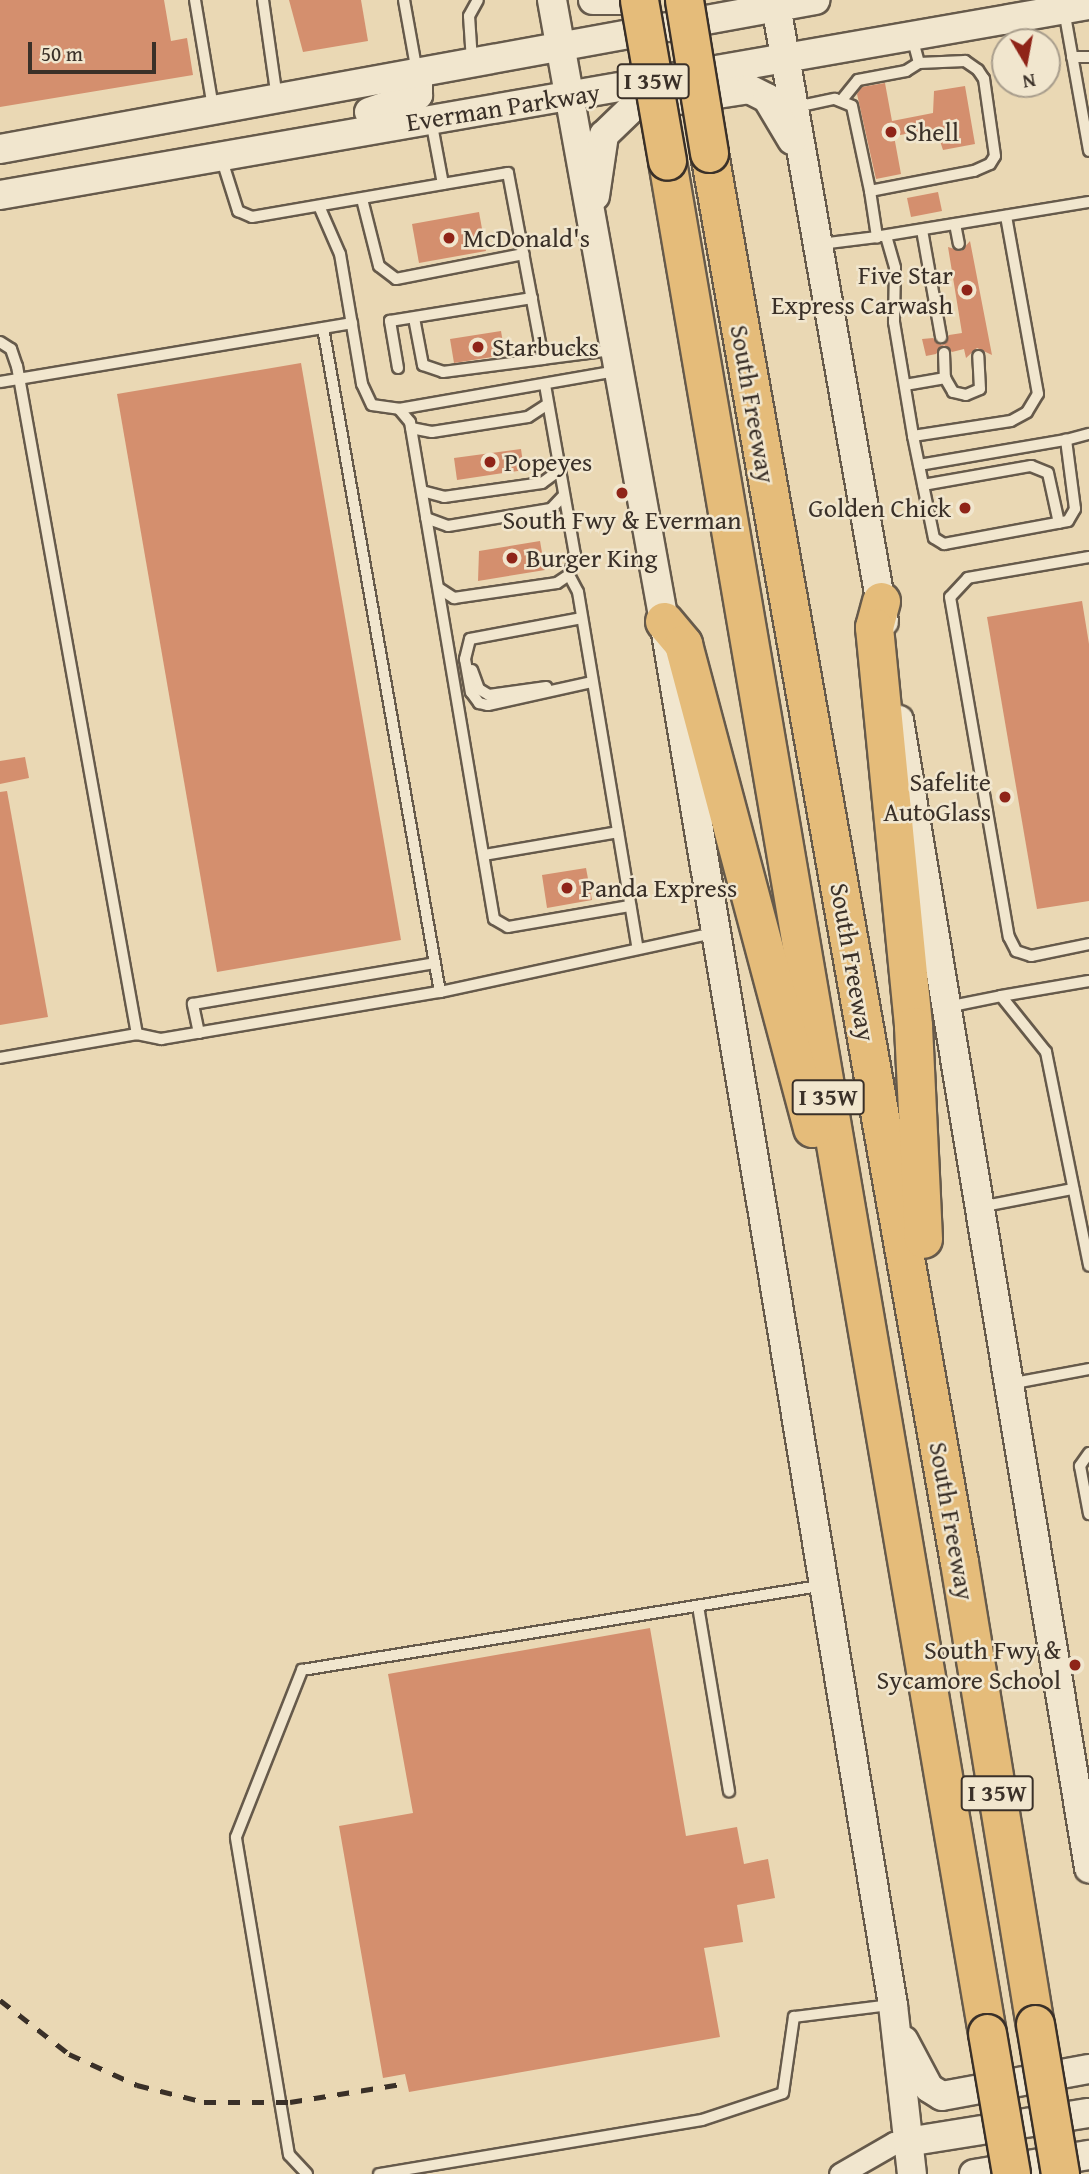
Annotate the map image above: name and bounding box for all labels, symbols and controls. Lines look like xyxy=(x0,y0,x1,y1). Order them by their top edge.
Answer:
scale bar xyxy=(32,28,159,72)
north arrow xyxy=(991,28,1061,98)
text: 50 m xyxy=(41,38,83,69)
road number: I 35W xyxy=(616,60,690,102)
text: N xyxy=(1021,67,1038,97)
street label: Everman Parkway xyxy=(404,76,602,138)
place label: Shell xyxy=(905,116,959,148)
marker: Shell xyxy=(883,124,899,140)
place label: McDonald's xyxy=(463,222,590,254)
marker: McDonald's xyxy=(441,230,457,246)
place label: Five Star Express Carwash xyxy=(771,259,953,320)
marker: Five Star Express Carwash xyxy=(959,282,975,298)
street label: South Freeway xyxy=(724,322,782,486)
place label: Starbucks xyxy=(492,331,599,363)
marker: Starbucks xyxy=(470,339,486,355)
place label: Popeyes xyxy=(504,446,592,478)
marker: Popeyes xyxy=(482,454,498,470)
marker: South Fwy & Everman xyxy=(614,485,630,501)
place label: Golden Chick xyxy=(808,492,951,524)
marker: Golden Chick xyxy=(957,500,973,516)
place label: South Fwy & Everman xyxy=(502,504,742,536)
place label: Burger King xyxy=(526,542,657,574)
marker: Burger King xyxy=(504,550,520,566)
place label: Safelite AutoGlass xyxy=(883,766,991,828)
marker: Safelite AutoGlass xyxy=(997,789,1013,805)
place label: Panda Express xyxy=(581,872,737,904)
marker: Panda Express xyxy=(559,880,575,896)
street label: South Freeway xyxy=(824,880,882,1044)
road number: I 35W xyxy=(791,1077,865,1118)
street label: South Freeway xyxy=(923,1439,981,1603)
place label: South Fwy & Sycamore School xyxy=(877,1634,1061,1696)
marker: South Fwy & Sycamore School xyxy=(1067,1657,1083,1673)
road number: I 35W xyxy=(960,1773,1034,1814)

